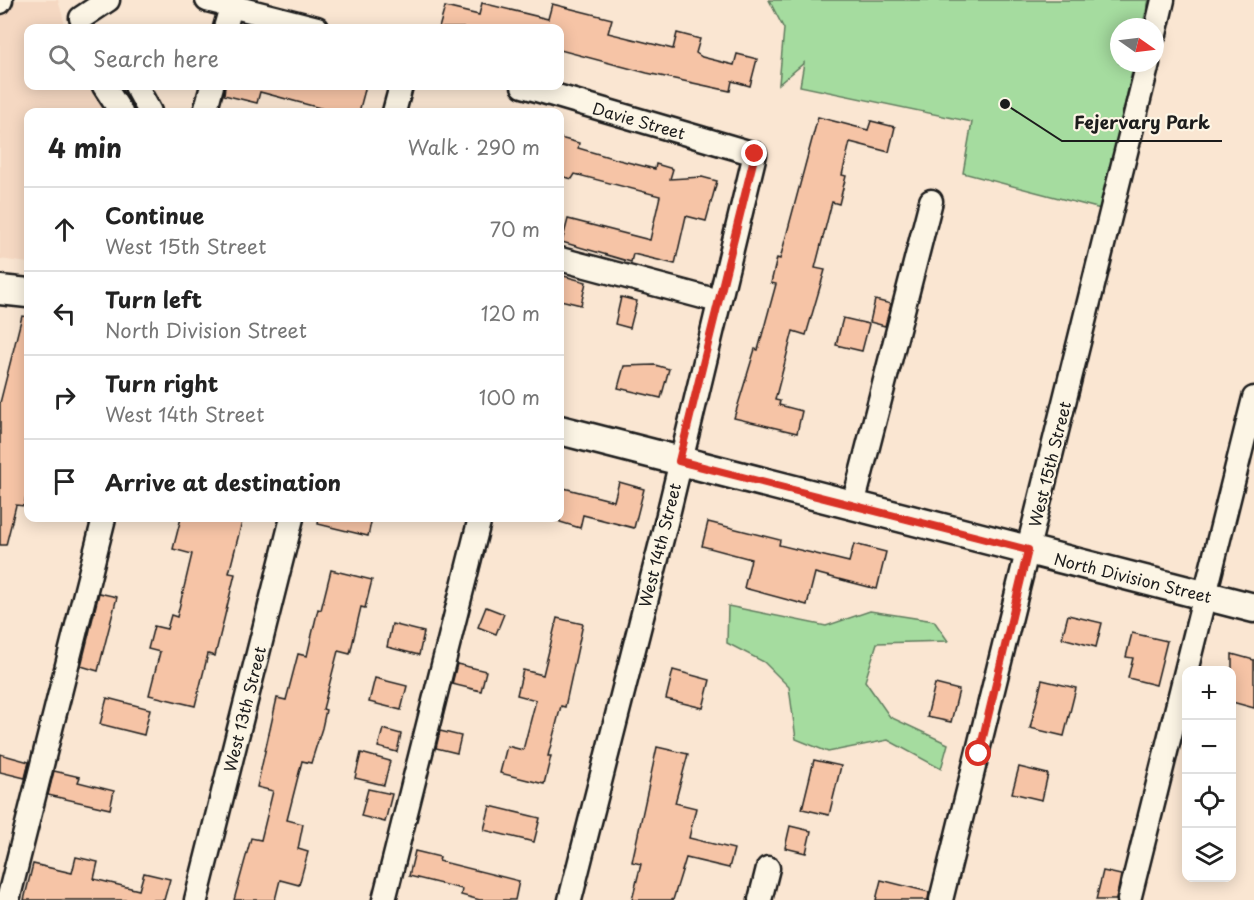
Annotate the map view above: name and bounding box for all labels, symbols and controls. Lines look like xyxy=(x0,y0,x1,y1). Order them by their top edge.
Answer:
north arrow xyxy=(1110,18,1164,72)
search box xyxy=(24,24,564,90)
icon: search xyxy=(45,41,78,74)
text: Search here xyxy=(93,41,219,74)
street label: Davie Street xyxy=(590,95,689,145)
callout: Fejervary Park xyxy=(1062,105,1222,141)
text: Fejervary Park xyxy=(1074,108,1210,135)
text: 4 min xyxy=(48,128,122,167)
text: Walk · 290 m xyxy=(408,132,540,162)
route end xyxy=(741,140,767,166)
text: Continue xyxy=(105,198,204,231)
icon: ahead xyxy=(48,213,81,246)
text: 70 m xyxy=(490,214,540,244)
text: West 15th Street xyxy=(105,231,266,261)
text: Turn left xyxy=(105,282,202,315)
icon: left xyxy=(48,297,81,330)
text: 120 m xyxy=(481,298,540,328)
text: North Division Street xyxy=(105,315,307,345)
text: Turn right xyxy=(105,366,218,399)
icon: right xyxy=(48,381,81,414)
text: 100 m xyxy=(479,382,540,412)
street label: West 15th Street xyxy=(1022,398,1076,530)
text: West 14th Street xyxy=(105,399,264,429)
icon: arrive xyxy=(48,465,81,498)
text: Arrive at destination xyxy=(105,465,341,498)
street label: West 14th Street xyxy=(632,480,686,610)
street label: North Division Street xyxy=(1052,546,1215,608)
street label: West 13th Street xyxy=(217,643,271,774)
map controls xyxy=(1182,666,1236,882)
button: + xyxy=(1182,666,1236,720)
button: − xyxy=(1182,720,1236,774)
route start xyxy=(965,740,991,766)
button: locate xyxy=(1182,774,1236,828)
button: layers xyxy=(1182,828,1236,882)

